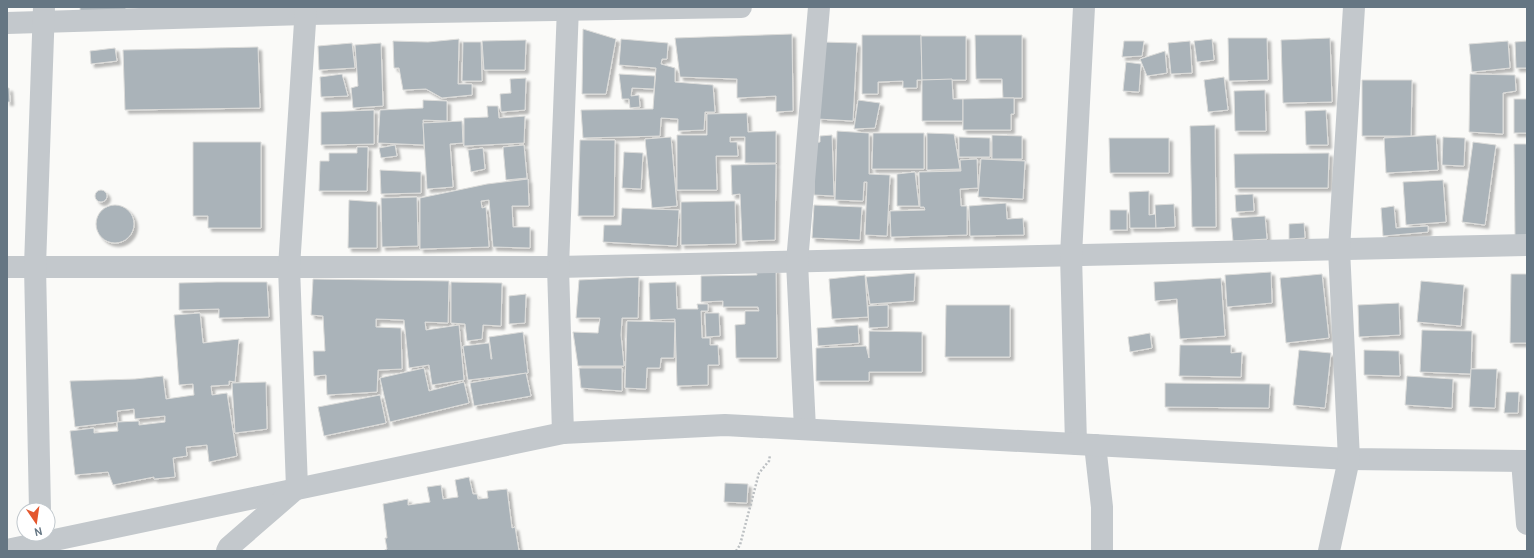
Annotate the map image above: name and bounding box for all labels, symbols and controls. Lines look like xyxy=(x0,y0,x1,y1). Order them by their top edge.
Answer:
north arrow xyxy=(16,502,56,542)
text: N xyxy=(33,524,44,539)

